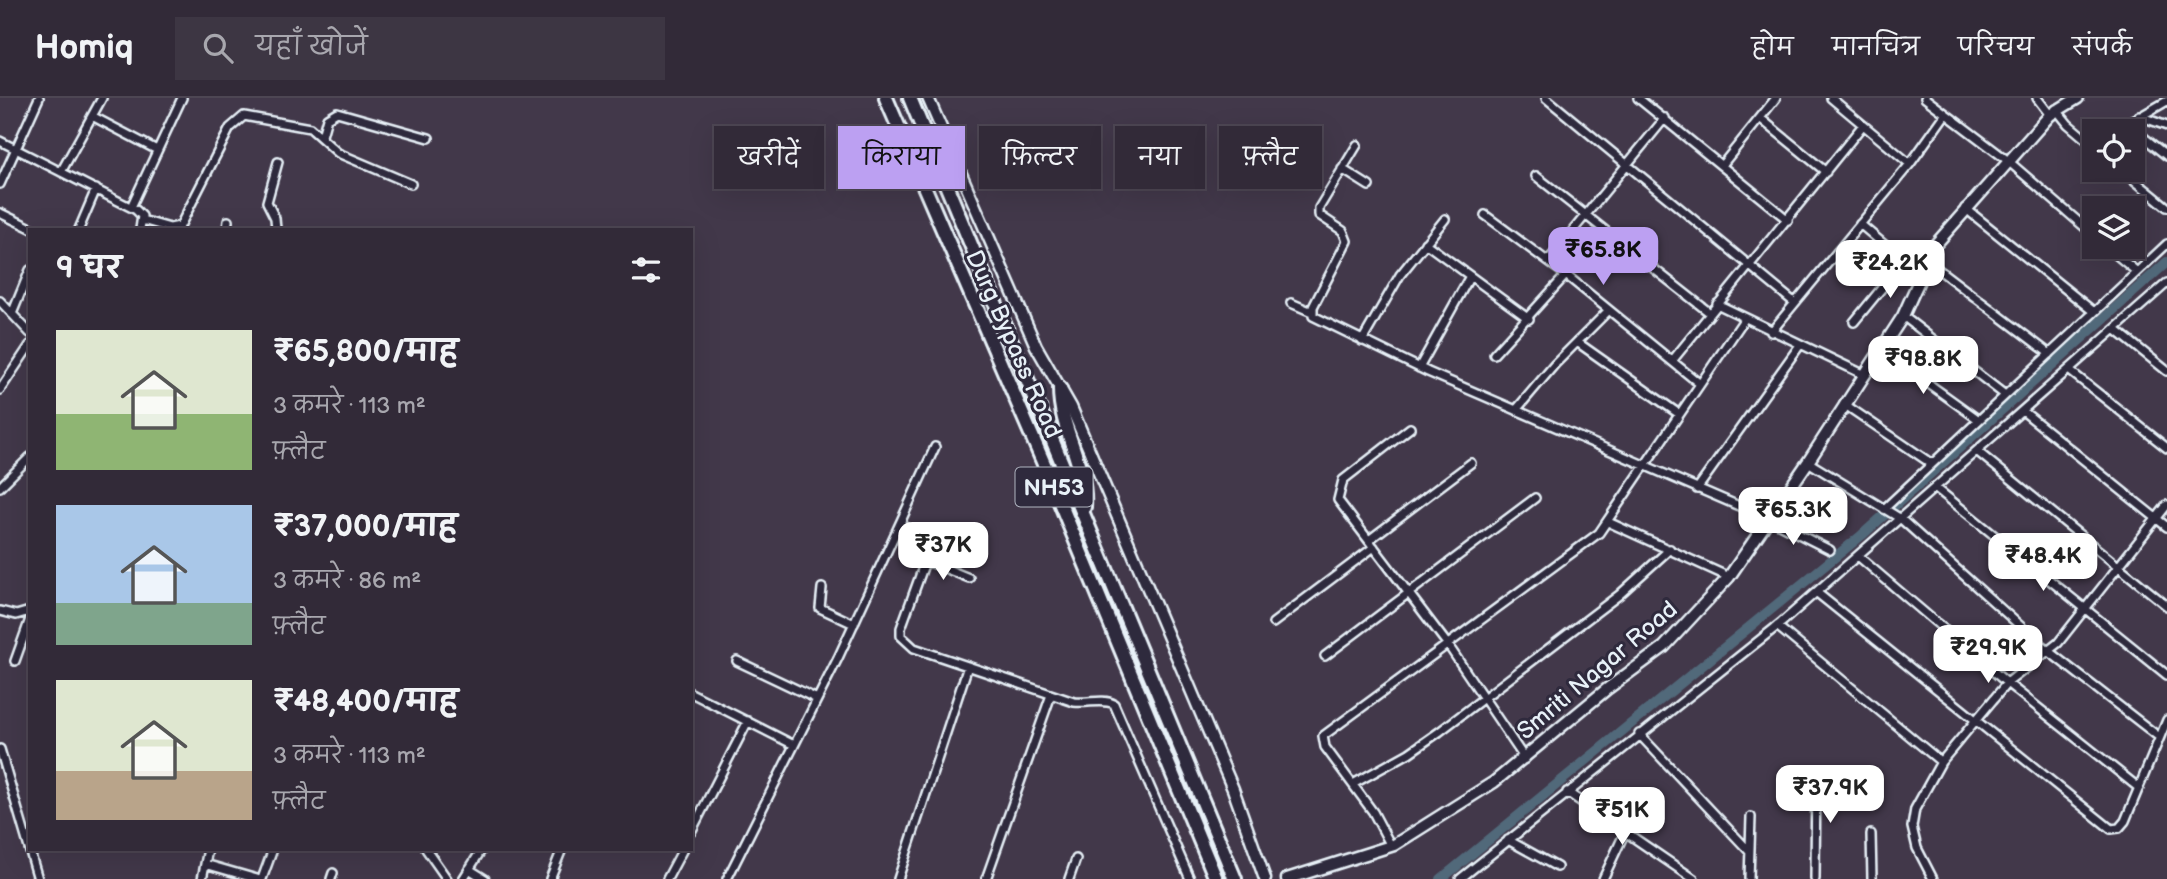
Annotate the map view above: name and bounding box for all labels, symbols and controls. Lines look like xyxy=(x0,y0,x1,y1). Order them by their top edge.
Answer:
search box xyxy=(175,17,665,80)
text: Homiq xyxy=(35,28,133,68)
icon: search xyxy=(199,29,237,67)
text: यहाँ खोजें xyxy=(255,32,368,63)
text: होम xyxy=(1751,33,1794,62)
text: मानचित्र xyxy=(1832,33,1920,62)
text: परिचय xyxy=(1958,33,2034,62)
text: संपर्क xyxy=(2072,33,2132,62)
map controls xyxy=(2082,119,2145,259)
button: locate xyxy=(2082,119,2145,182)
chip: खरीदें xyxy=(714,126,824,189)
chip: किराया xyxy=(838,126,965,189)
chip: फ़िल्टर xyxy=(979,126,1101,189)
chip: नया xyxy=(1115,126,1205,189)
chip: फ़्लैट xyxy=(1219,126,1322,189)
button: layers xyxy=(2082,196,2145,259)
pin: ₹65.8K xyxy=(1546,228,1660,287)
text: ₹65.8K xyxy=(1564,236,1642,264)
pin: ₹24.2K xyxy=(1833,240,1947,300)
street label: Durg Bypass Road xyxy=(959,246,1068,443)
text: ₹24.2K xyxy=(1852,249,1928,277)
text: 9 घर xyxy=(56,251,122,287)
icon: filters xyxy=(627,251,665,289)
text: ₹65,800/माह xyxy=(273,334,458,370)
pin: ₹98.8K xyxy=(1866,336,1980,396)
text: ₹98.8K xyxy=(1884,345,1962,373)
icon: home xyxy=(112,358,196,442)
text: 3 कमरे · 113 m² xyxy=(273,392,426,420)
text: फ़्लैट xyxy=(273,438,325,466)
road number: NH53 xyxy=(1016,468,1092,506)
pin: ₹65.3K xyxy=(1736,488,1850,547)
text: ₹65.3K xyxy=(1754,496,1832,524)
text: ₹37,000/माह xyxy=(273,509,457,545)
pin: ₹37K xyxy=(902,522,984,582)
text: ₹37K xyxy=(914,531,972,559)
icon: home xyxy=(112,533,196,617)
pin: ₹48.4K xyxy=(1986,533,2100,593)
text: ₹48.4K xyxy=(2004,542,2082,570)
text: 3 कमरे · 86 m² xyxy=(273,567,421,595)
street label: Smriti Nagar Road xyxy=(1511,595,1683,746)
text: फ़्लैट xyxy=(273,613,325,641)
pin: ₹29.9K xyxy=(1931,626,2045,685)
text: ₹29.9K xyxy=(1949,634,2027,662)
text: ₹48,400/माह xyxy=(273,684,458,720)
icon: home xyxy=(112,708,196,792)
text: 3 कमरे · 113 m² xyxy=(273,742,426,770)
pin: ₹37.9K xyxy=(1773,766,1887,825)
text: ₹37.9K xyxy=(1792,774,1868,802)
text: फ़्लैट xyxy=(273,788,325,816)
pin: ₹51K xyxy=(1581,788,1663,847)
text: ₹51K xyxy=(1595,796,1649,824)

